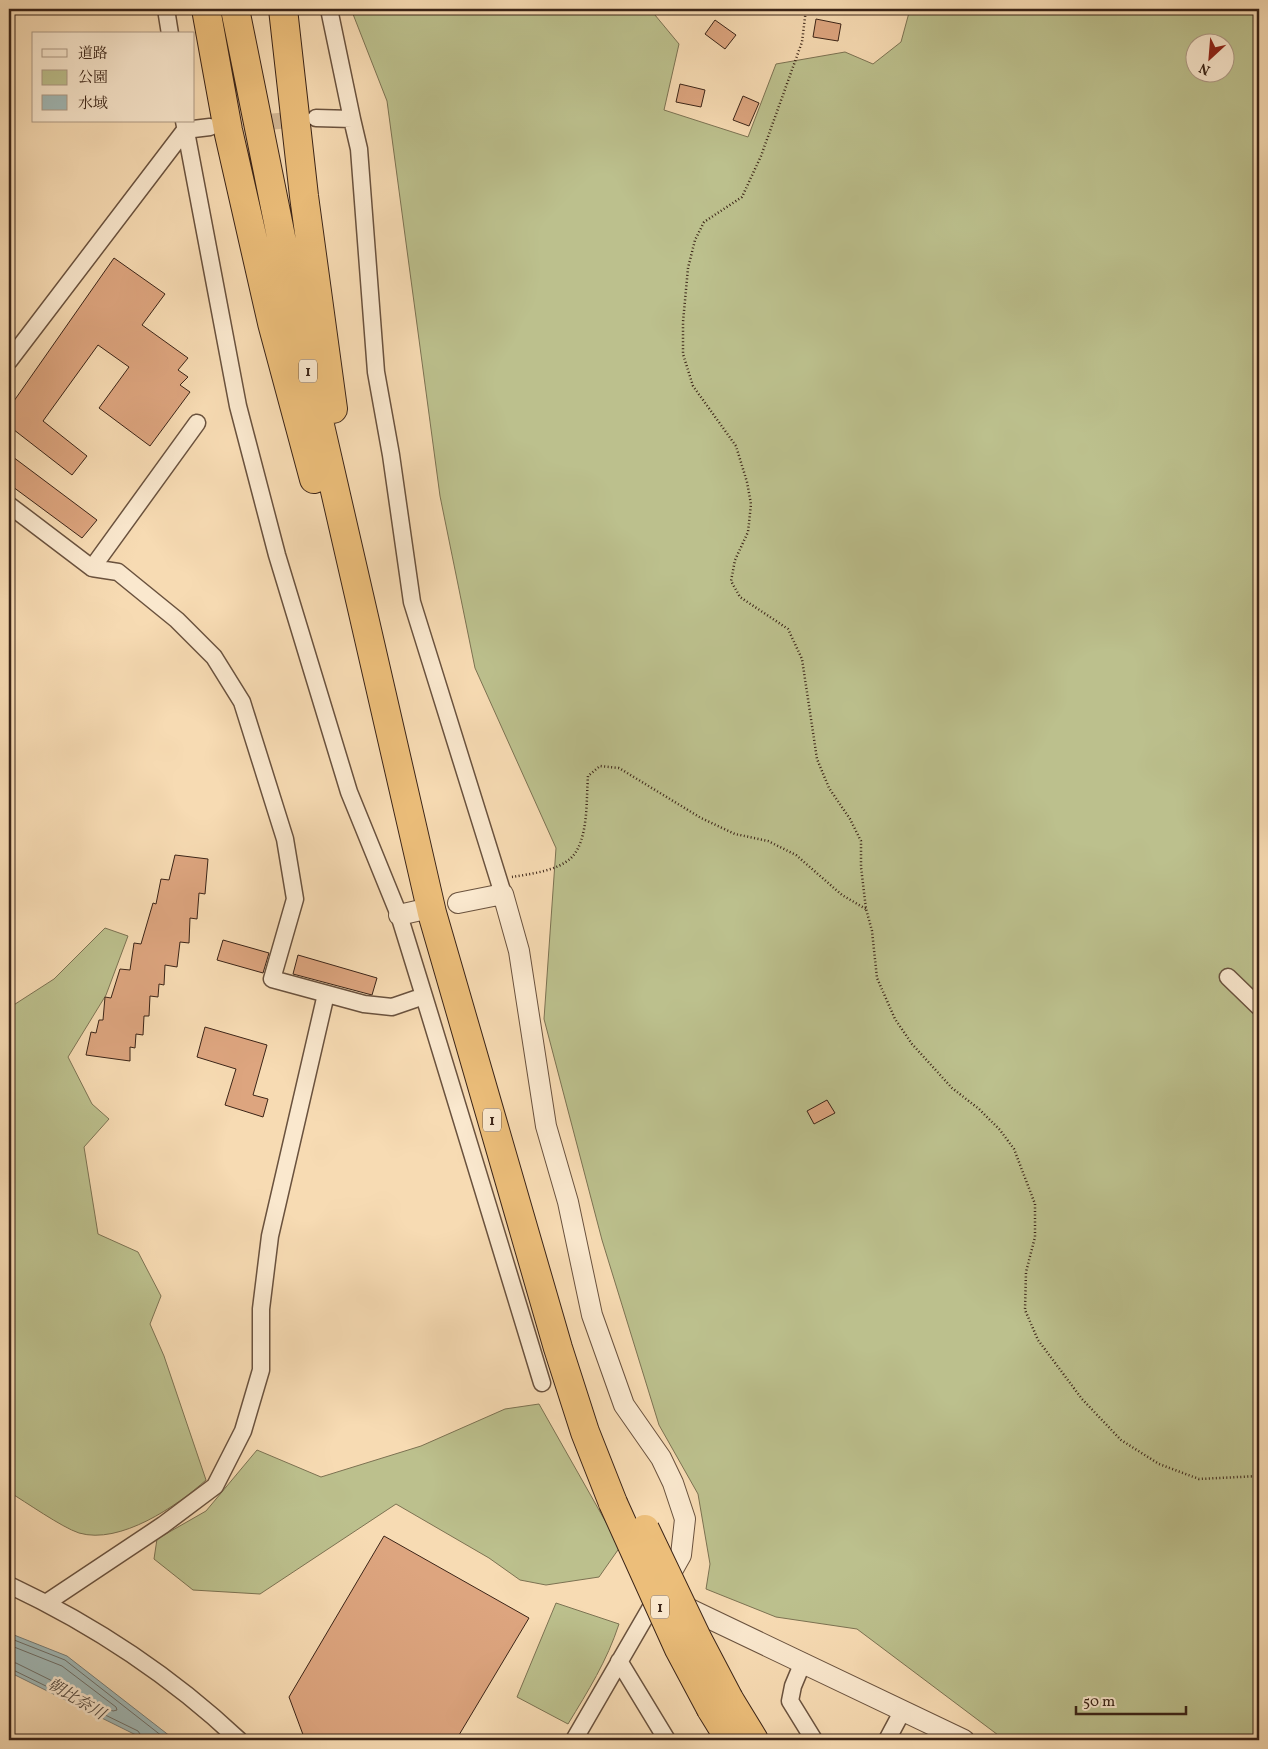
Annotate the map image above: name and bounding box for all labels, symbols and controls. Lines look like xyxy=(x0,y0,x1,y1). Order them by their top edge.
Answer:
legend xyxy=(32,32,195,122)
north arrow xyxy=(1186,32,1236,82)
text: 道路 xyxy=(78,44,108,65)
text: N xyxy=(1196,58,1214,79)
text: 公園 xyxy=(78,68,108,89)
text: 水域 xyxy=(78,94,108,115)
road number: 1 xyxy=(299,360,317,382)
road number: 1 xyxy=(483,1108,501,1132)
road number: 1 xyxy=(651,1595,669,1618)
water label: 朝比奈川 xyxy=(43,1674,111,1727)
scale bar xyxy=(1076,1684,1186,1716)
text: 50 m xyxy=(1083,1692,1115,1713)

